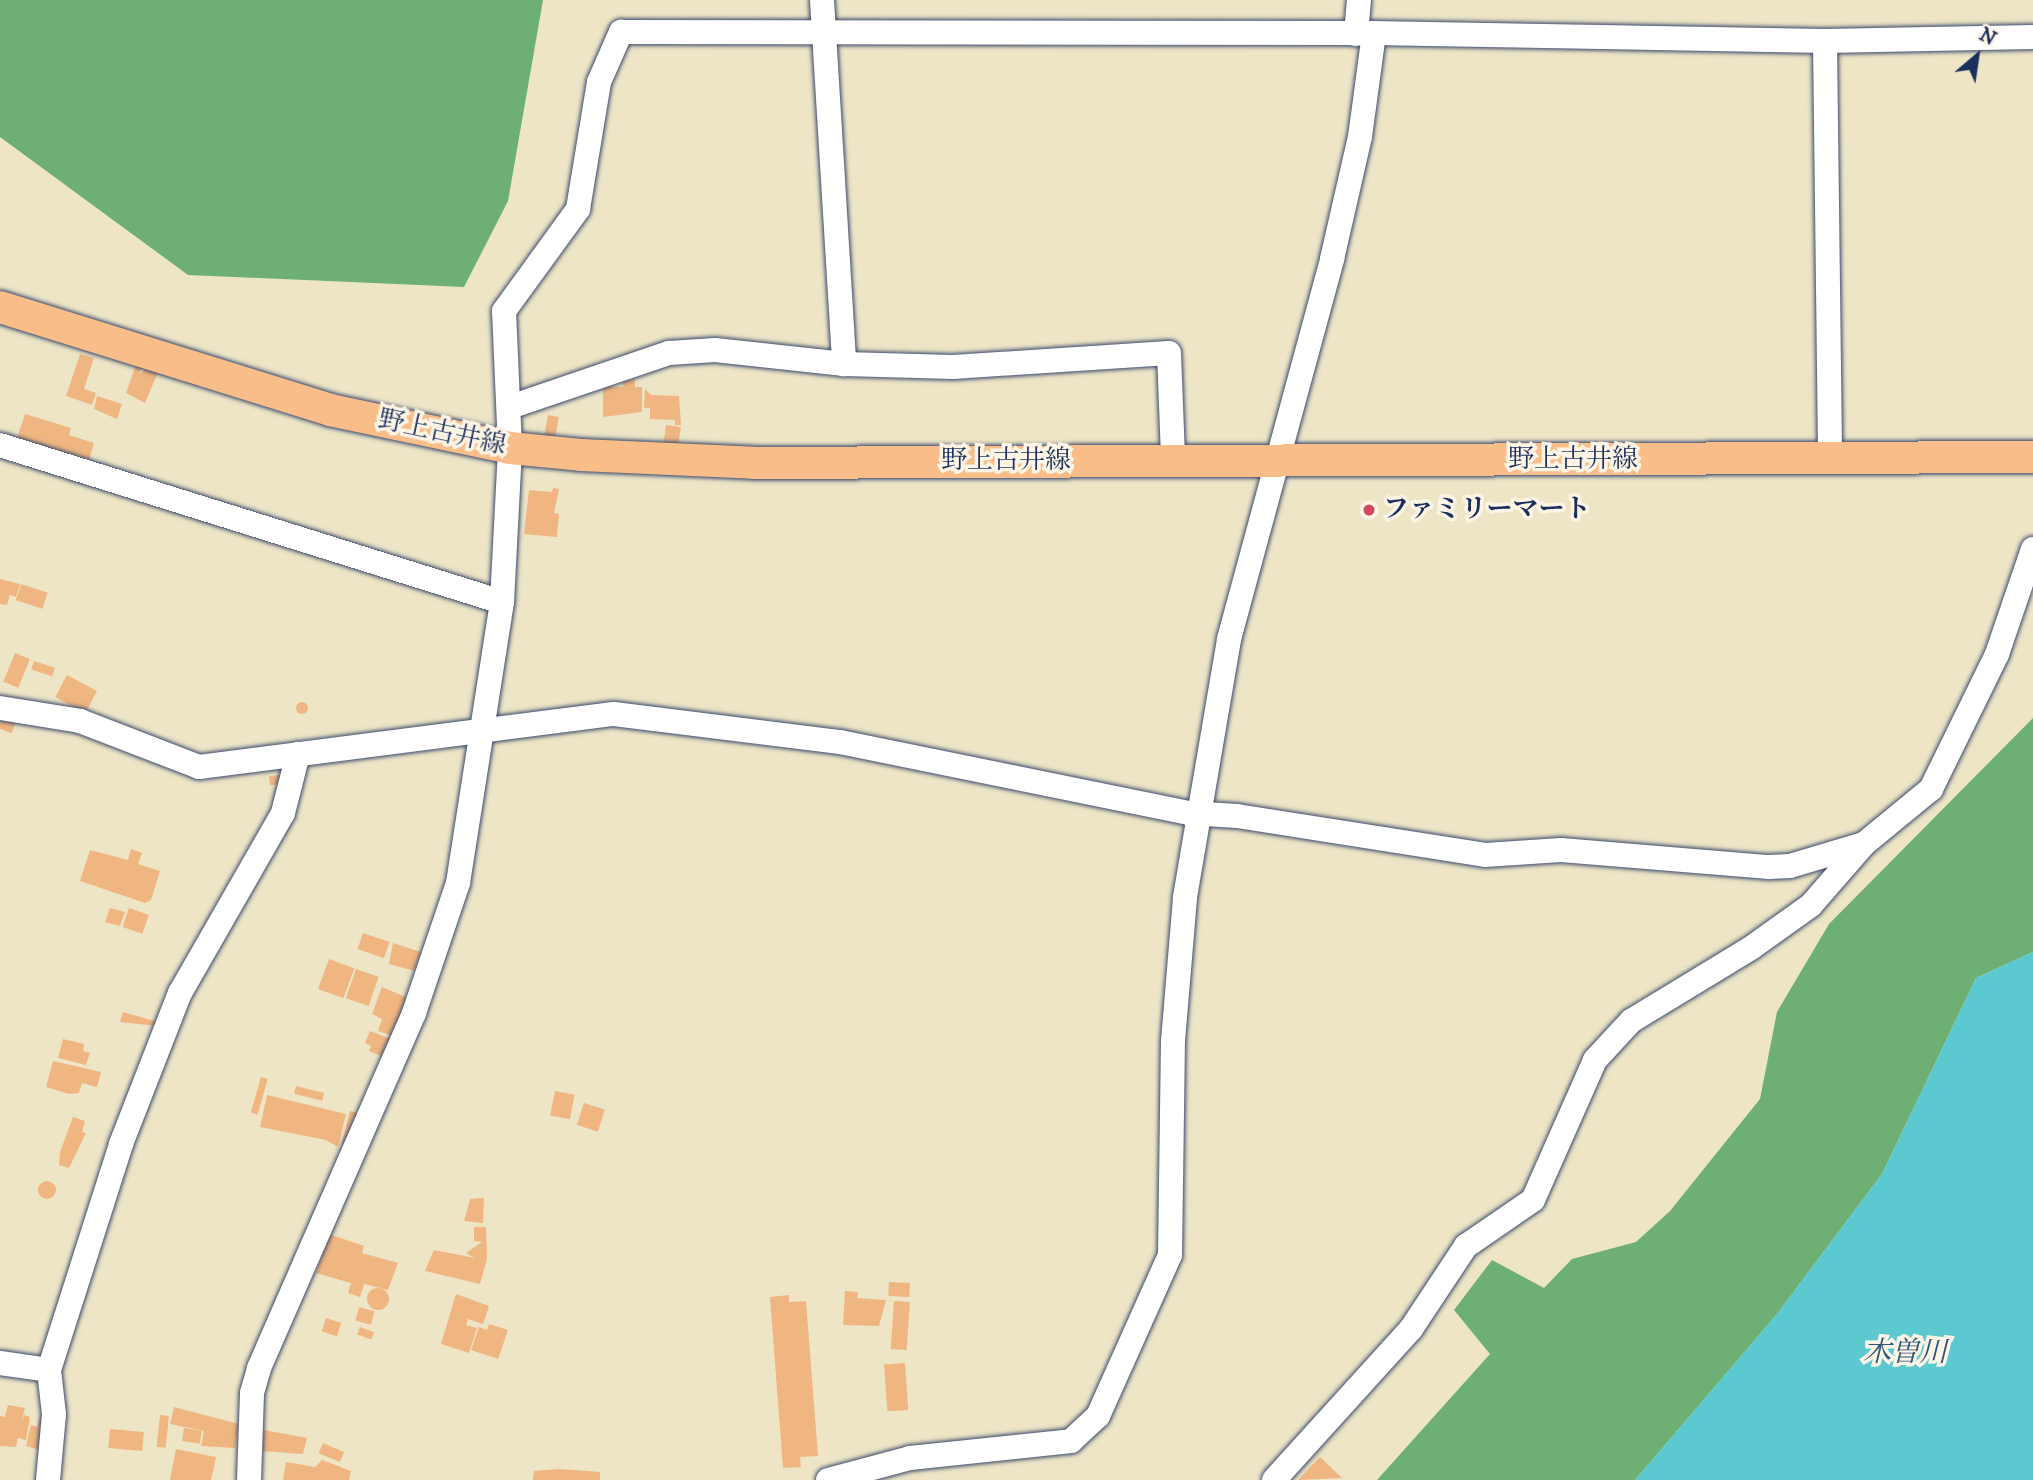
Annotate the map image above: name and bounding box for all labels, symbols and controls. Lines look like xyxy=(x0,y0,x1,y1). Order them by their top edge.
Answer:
north arrow xyxy=(1942,21,2012,91)
text: N xyxy=(1975,23,2000,51)
street label: 野上古井線 xyxy=(375,404,509,462)
street label: 野上古井線 xyxy=(1508,444,1638,476)
street label: 野上古井線 xyxy=(941,445,1071,477)
place label: ファミリーマート xyxy=(1383,494,1591,526)
marker: ファミリーマート xyxy=(1361,502,1377,518)
water label: 木曽川 xyxy=(1863,1336,1947,1370)

